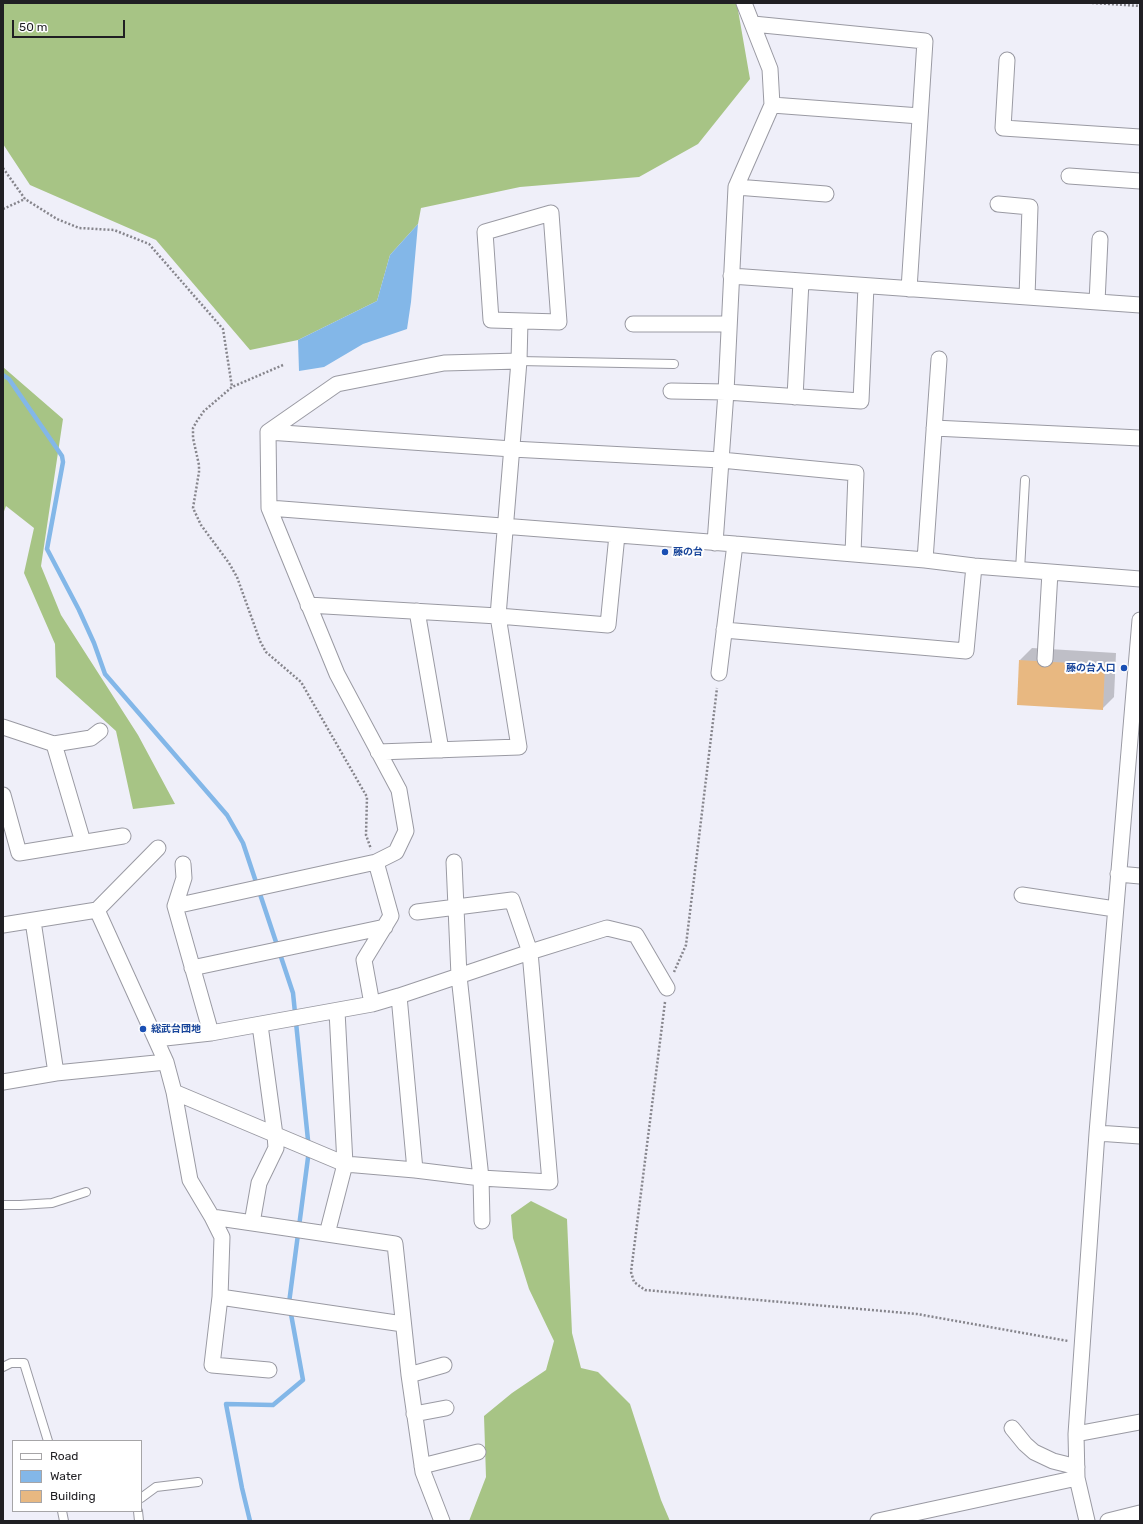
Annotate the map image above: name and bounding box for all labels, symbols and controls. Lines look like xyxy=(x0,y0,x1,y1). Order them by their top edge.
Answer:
scale bar xyxy=(14,12,127,38)
text: 50 m xyxy=(19,20,47,34)
place label: 藤の台 xyxy=(673,546,703,558)
marker: 藤の台 xyxy=(660,547,670,557)
place label: 藤の台入口 xyxy=(1066,662,1116,674)
marker: 藤の台入口 xyxy=(1119,663,1129,673)
place label: 総武台団地 xyxy=(151,1023,201,1035)
marker: 総武台団地 xyxy=(138,1024,148,1034)
legend xyxy=(12,1440,142,1512)
text: Road xyxy=(50,1449,78,1463)
text: Water xyxy=(50,1469,82,1483)
text: Building xyxy=(50,1489,96,1503)

